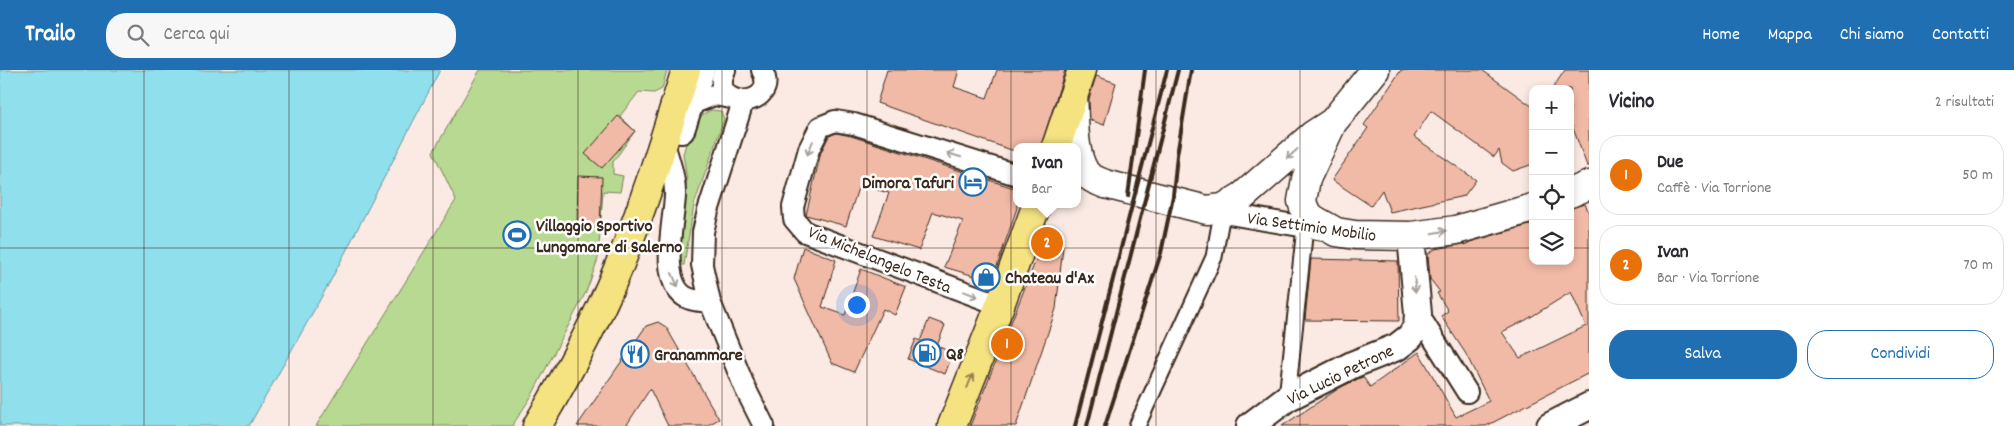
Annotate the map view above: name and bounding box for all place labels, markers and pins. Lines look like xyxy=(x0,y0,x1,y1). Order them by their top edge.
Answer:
hotel icon: Dimora Tafuri xyxy=(958,167,988,197)
place label: Dimora Tafuri xyxy=(862,172,955,197)
place label: Villaggio Sportivo Lungomare di Salerno xyxy=(536,215,682,261)
sports icon: Villaggio Sportivo Lungomare di Salerno xyxy=(502,220,532,250)
pin: 2 xyxy=(1031,224,1063,262)
shop icon: Chateau d'Ax xyxy=(971,262,1001,292)
place label: Chateau d'Ax xyxy=(1005,267,1094,292)
pin: 1 xyxy=(991,325,1023,363)
fuel station icon: Q8 xyxy=(912,338,942,368)
restaurant icon: Granammare xyxy=(620,339,650,369)
place label: Q8 xyxy=(946,343,964,368)
place label: Granammare xyxy=(654,344,743,369)

